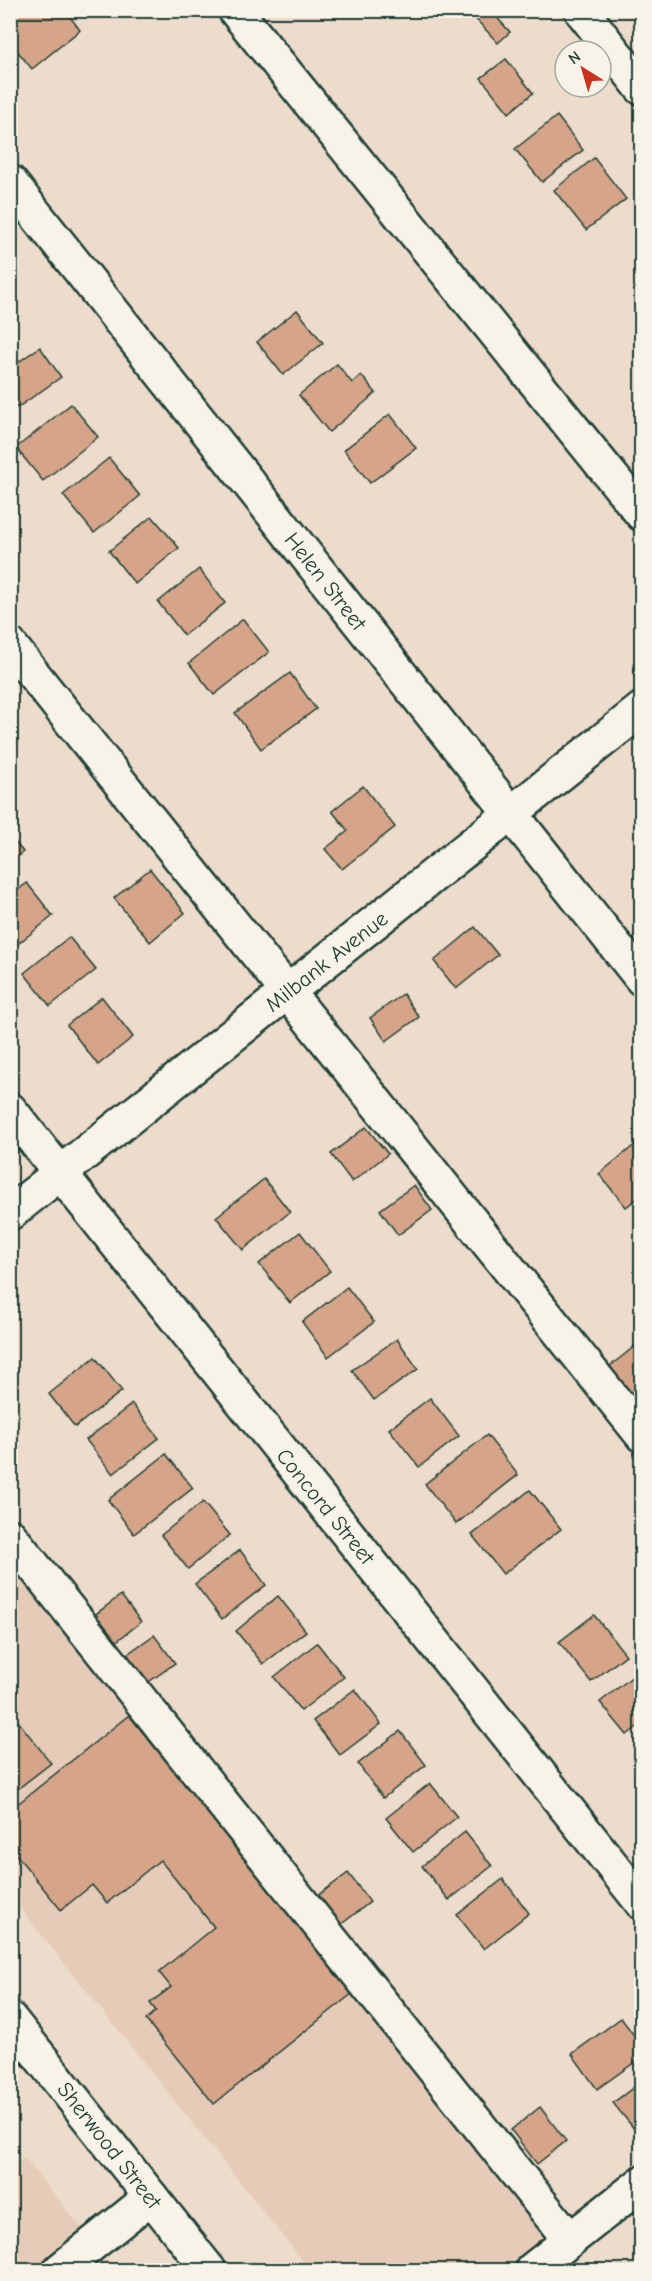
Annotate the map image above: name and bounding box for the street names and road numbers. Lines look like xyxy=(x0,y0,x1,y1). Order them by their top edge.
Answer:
street label: Helen Street xyxy=(279,527,372,636)
street label: Milbank Avenue xyxy=(260,906,393,1018)
street label: Concord Street xyxy=(271,1443,380,1570)
street label: Sherwood Street xyxy=(52,2077,167,2215)

